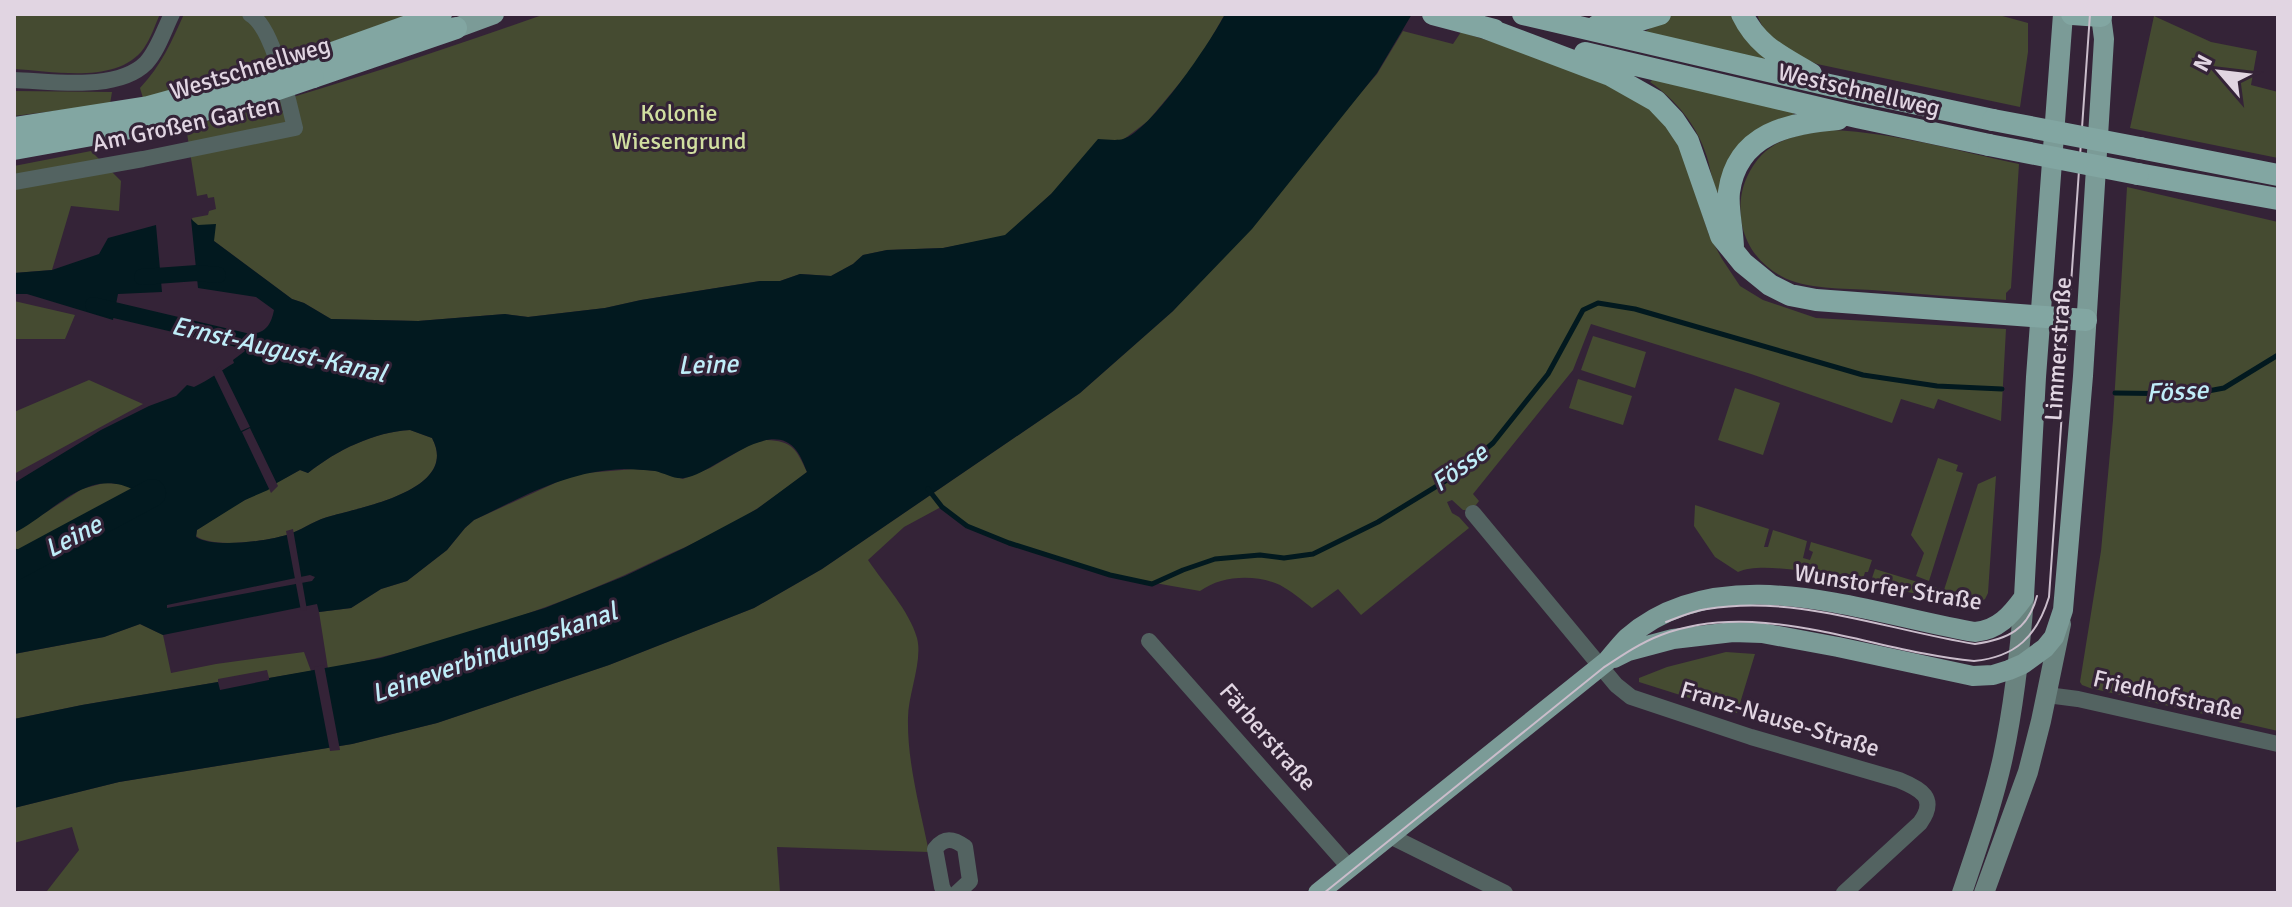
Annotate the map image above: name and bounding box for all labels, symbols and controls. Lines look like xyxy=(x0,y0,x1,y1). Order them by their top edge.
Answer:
street label: Westschnellweg xyxy=(166,29,334,107)
north arrow xyxy=(2180,32,2260,112)
text: N xyxy=(2187,50,2218,76)
street label: Westschnellweg xyxy=(1775,57,1943,123)
street label: Am Großen Garten xyxy=(90,89,282,159)
park label: Kolonie Wiesengrund xyxy=(612,98,746,156)
street label: Limmerstraße xyxy=(2038,276,2078,422)
water label: Ernst-August-Kanal xyxy=(168,310,391,391)
water label: Leine xyxy=(677,348,741,382)
water label: Fösse xyxy=(2145,374,2211,410)
water label: Fösse xyxy=(1425,435,1496,499)
water label: Leine xyxy=(39,508,109,565)
street label: Wunstorfer Straße xyxy=(1792,557,1984,617)
water label: Leineverbindungskanal xyxy=(367,595,623,710)
street label: Friedhofstraße xyxy=(2090,663,2246,727)
street label: Franz-Nause-Straße xyxy=(1677,674,1883,764)
street label: Färberstraße xyxy=(1213,677,1323,797)

